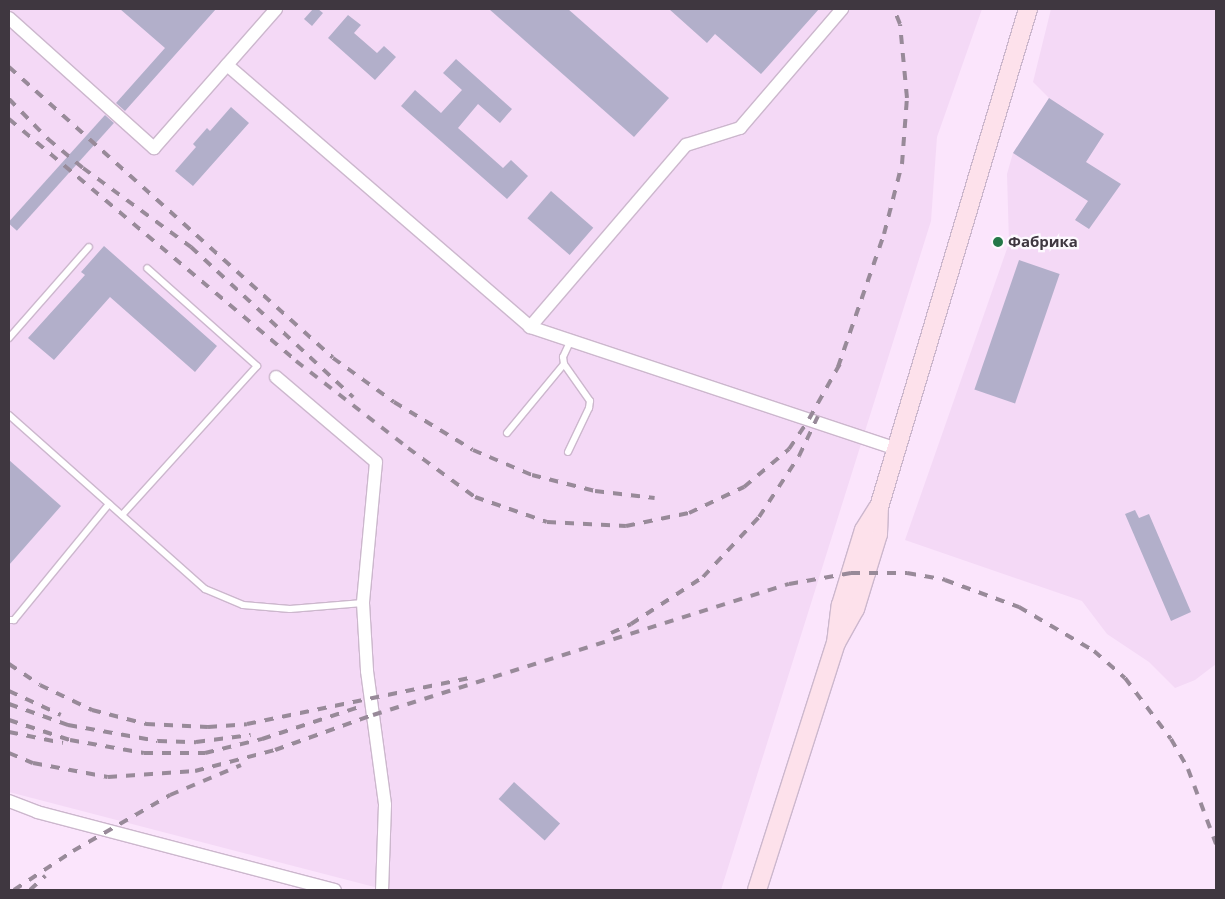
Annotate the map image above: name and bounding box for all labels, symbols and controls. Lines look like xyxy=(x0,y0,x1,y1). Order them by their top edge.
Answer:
place label: Фабрика xyxy=(1008,233,1078,251)
marker: Фабрика xyxy=(992,236,1004,248)

